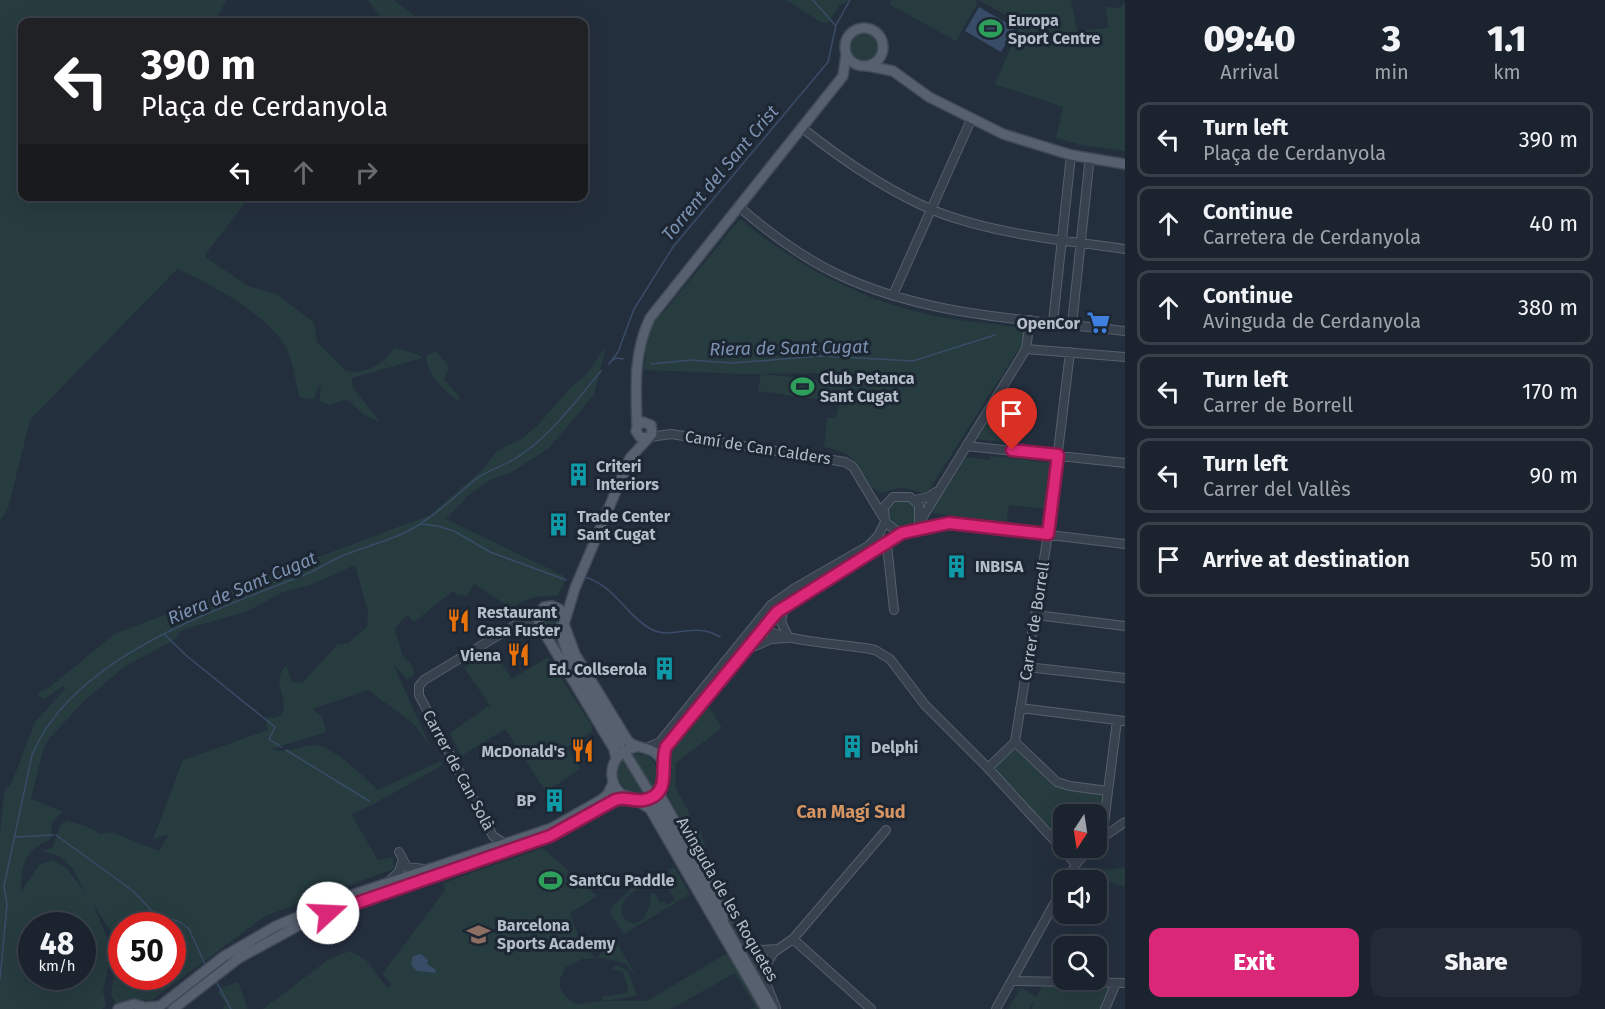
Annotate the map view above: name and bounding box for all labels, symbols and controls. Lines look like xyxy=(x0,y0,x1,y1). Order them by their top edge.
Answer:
place label: Europa Sport Centre xyxy=(1008,11,1100,48)
sports icon: Europa Sport Centre xyxy=(977,16,1003,42)
text: 09:40 xyxy=(1204,17,1296,61)
text: 3 xyxy=(1382,17,1401,61)
text: 1.1 xyxy=(1487,17,1526,61)
text: 390 m xyxy=(141,40,256,90)
icon: left xyxy=(42,42,120,120)
text: Arrival xyxy=(1220,60,1279,84)
text: min xyxy=(1374,60,1409,84)
text: km xyxy=(1493,60,1521,84)
text: Plaça de Cerdanyola xyxy=(141,91,388,123)
water label: Torrent del Sant Crist xyxy=(657,100,783,245)
text: Turn left xyxy=(1203,114,1288,141)
icon: left xyxy=(1152,123,1185,156)
text: 390 m xyxy=(1519,126,1578,153)
text: Plaça de Cerdanyola xyxy=(1203,141,1386,165)
icon: left xyxy=(224,156,257,189)
icon: ahead xyxy=(287,156,320,189)
icon: right xyxy=(350,156,383,189)
text: Continue xyxy=(1203,198,1293,225)
icon: ahead xyxy=(1152,207,1185,240)
text: 40 m xyxy=(1529,210,1578,237)
text: Carretera de Cerdanyola xyxy=(1203,225,1421,249)
text: Continue xyxy=(1203,282,1293,309)
icon: ahead xyxy=(1152,291,1185,324)
text: 380 m xyxy=(1518,294,1578,321)
text: Avinguda de Cerdanyola xyxy=(1203,309,1421,333)
supermarket icon: OpenCor xyxy=(1085,310,1111,336)
place label: OpenCor xyxy=(1017,314,1081,333)
water label: Riera de Sant Cugat xyxy=(709,336,869,360)
text: Turn left xyxy=(1203,366,1288,393)
place label: Club Petanca Sant Cugat xyxy=(820,369,915,406)
sports icon: Club Petanca Sant Cugat xyxy=(789,374,815,400)
icon: left xyxy=(1152,375,1185,408)
text: 170 m xyxy=(1522,378,1578,405)
pin xyxy=(986,388,1037,450)
text: Carrer de Borrell xyxy=(1203,393,1353,417)
icon: arrive xyxy=(995,397,1028,430)
street label: Camí de Can Calders xyxy=(684,427,832,468)
text: Turn left xyxy=(1203,450,1288,477)
place label: Criteri Interiors xyxy=(596,457,659,494)
icon: left xyxy=(1152,459,1185,492)
building icon: Criteri Interiors xyxy=(565,462,591,488)
text: 90 m xyxy=(1529,462,1578,489)
text: Carrer del Vallès xyxy=(1203,477,1351,501)
place label: Trade Center Sant Cugat xyxy=(577,507,671,544)
building icon: Trade Center Sant Cugat xyxy=(546,512,572,538)
icon: arrive xyxy=(1152,543,1185,576)
water label: Riera de Sant Cugat xyxy=(164,546,320,629)
text: Arrive at destination xyxy=(1203,546,1410,573)
text: 50 m xyxy=(1530,546,1578,573)
building icon: INBISA xyxy=(944,553,970,579)
place label: INBISA xyxy=(975,557,1024,576)
street label: Carrer de Borrell xyxy=(1016,560,1053,682)
place label: Restaurant Casa Fuster xyxy=(477,603,561,640)
restaurant icon: Restaurant Casa Fuster xyxy=(446,608,472,634)
restaurant icon: Viena xyxy=(506,642,532,668)
place label: Viena xyxy=(460,646,501,665)
building icon: Ed. Collserola xyxy=(652,656,678,682)
place label: Ed. Collserola xyxy=(549,660,647,679)
street label: Carrer de Can Solà xyxy=(419,707,498,834)
building icon: Delphi xyxy=(840,734,866,760)
restaurant icon: McDonald's xyxy=(570,738,596,764)
place label: Delphi xyxy=(871,738,918,757)
place label: McDonald's xyxy=(482,742,565,761)
building icon: BP xyxy=(541,787,567,813)
place label: BP xyxy=(517,791,536,810)
district label: Can Magí Sud xyxy=(796,801,906,823)
north arrow xyxy=(1053,804,1107,858)
map controls xyxy=(1053,804,1107,990)
street label: Avinguda de les Roquetes xyxy=(673,814,782,985)
sports icon: SantCu Paddle xyxy=(538,867,564,893)
button: sound xyxy=(1053,870,1107,924)
place label: SantCu Paddle xyxy=(569,871,675,890)
position arrow xyxy=(296,881,360,945)
speed limit sign: 50 xyxy=(108,912,186,990)
place label: Barcelona Sports Academy xyxy=(497,916,616,953)
school or university icon: Barcelona Sports Academy xyxy=(466,921,492,947)
text: 48 xyxy=(40,926,74,962)
button: Exit xyxy=(1149,928,1359,997)
button: Share xyxy=(1371,928,1581,997)
button: search xyxy=(1053,936,1107,990)
text: km/h xyxy=(38,957,76,975)

